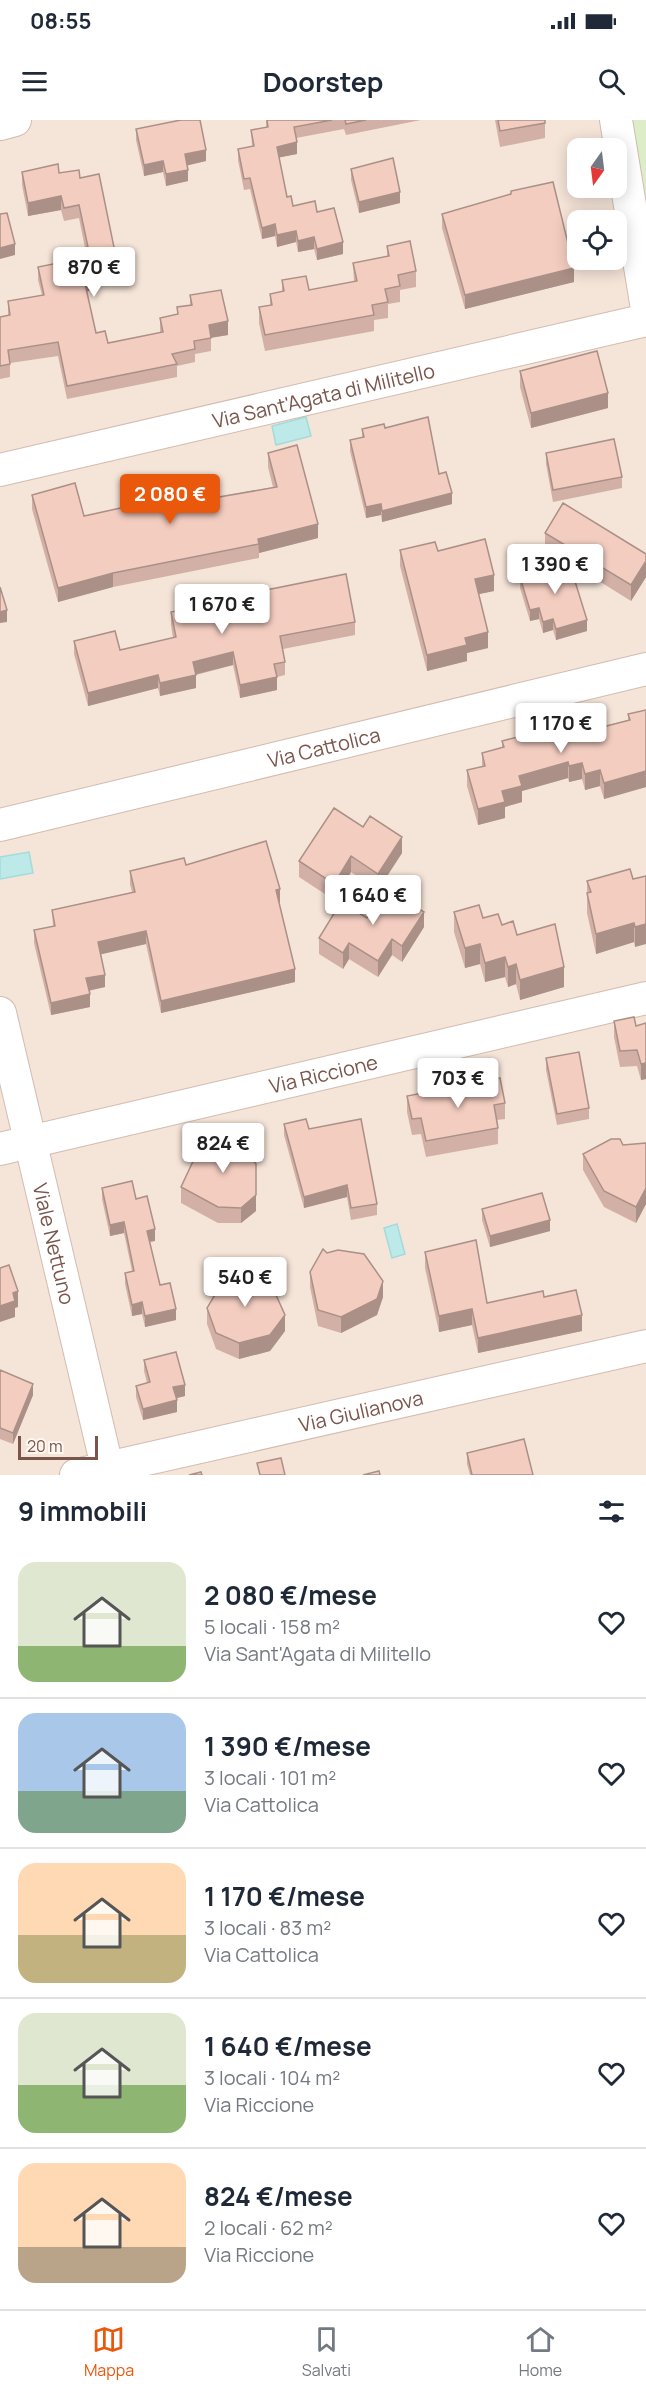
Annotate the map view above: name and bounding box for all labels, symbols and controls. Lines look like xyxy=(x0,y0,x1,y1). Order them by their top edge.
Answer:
text: 08:55 xyxy=(30,6,91,36)
text: Doorstep xyxy=(263,63,383,100)
icon: menu xyxy=(18,65,51,98)
icon: search xyxy=(595,65,628,98)
north arrow xyxy=(567,138,627,198)
map controls xyxy=(567,138,627,270)
button: locate xyxy=(567,210,627,270)
pin: 870 € xyxy=(52,247,136,298)
text: 870 € xyxy=(67,253,121,280)
street label: Via Sant'Agata di Militello xyxy=(210,356,437,434)
pin: 2 080 € xyxy=(115,474,225,525)
text: 2 080 € xyxy=(134,480,206,507)
pin: 1 390 € xyxy=(500,544,610,595)
text: 1 390 € xyxy=(521,550,589,577)
pin: 1 670 € xyxy=(167,584,277,635)
text: 1 670 € xyxy=(189,590,255,617)
pin: 1 170 € xyxy=(506,703,616,754)
text: 1 170 € xyxy=(530,709,593,736)
street label: Via Cattolica xyxy=(265,720,383,773)
pin: 1 640 € xyxy=(318,875,428,926)
text: 1 640 € xyxy=(339,881,407,908)
street label: Via Riccione xyxy=(266,1048,380,1099)
pin: 703 € xyxy=(416,1058,500,1109)
text: 703 € xyxy=(431,1064,485,1091)
pin: 824 € xyxy=(181,1123,265,1174)
text: 824 € xyxy=(196,1129,250,1156)
street label: Viale Nettuno xyxy=(27,1180,82,1307)
pin: 540 € xyxy=(203,1257,287,1308)
text: 540 € xyxy=(218,1263,272,1290)
street label: Via Giulianova xyxy=(296,1383,425,1438)
scale bar xyxy=(18,1433,98,1460)
text: 20 m xyxy=(27,1435,63,1457)
text: 9 immobili xyxy=(18,1493,147,1529)
icon: filters xyxy=(595,1495,628,1528)
text: 2 080 €/mese xyxy=(204,1577,377,1613)
icon: home xyxy=(66,1586,138,1658)
icon: heart xyxy=(595,1606,628,1639)
text: 5 locali · 158 m² xyxy=(204,1613,340,1640)
text: Via Sant'Agata di Militello xyxy=(204,1640,431,1667)
text: 1 390 €/mese xyxy=(204,1728,371,1764)
icon: home xyxy=(66,1737,138,1809)
icon: heart xyxy=(595,1757,628,1790)
text: 3 locali · 101 m² xyxy=(204,1764,336,1791)
text: Via Cattolica xyxy=(204,1791,319,1818)
text: 1 170 €/mese xyxy=(204,1878,365,1914)
icon: home xyxy=(66,1887,138,1959)
icon: heart xyxy=(595,1907,628,1940)
text: 3 locali · 83 m² xyxy=(204,1914,331,1941)
text: Via Cattolica xyxy=(204,1941,319,1968)
text: 1 640 €/mese xyxy=(204,2028,372,2064)
icon: home xyxy=(66,2037,138,2109)
icon: heart xyxy=(595,2057,628,2090)
text: 3 locali · 104 m² xyxy=(204,2064,340,2091)
text: Via Riccione xyxy=(204,2091,314,2118)
text: 824 €/mese xyxy=(204,2178,353,2214)
icon: home xyxy=(66,2187,138,2259)
icon: heart xyxy=(595,2207,628,2240)
text: 2 locali · 62 m² xyxy=(204,2214,333,2241)
text: Via Riccione xyxy=(204,2241,314,2268)
tab: Mappa xyxy=(84,2323,134,2381)
tab: Salvati xyxy=(302,2323,351,2381)
tab: Home xyxy=(519,2323,562,2381)

